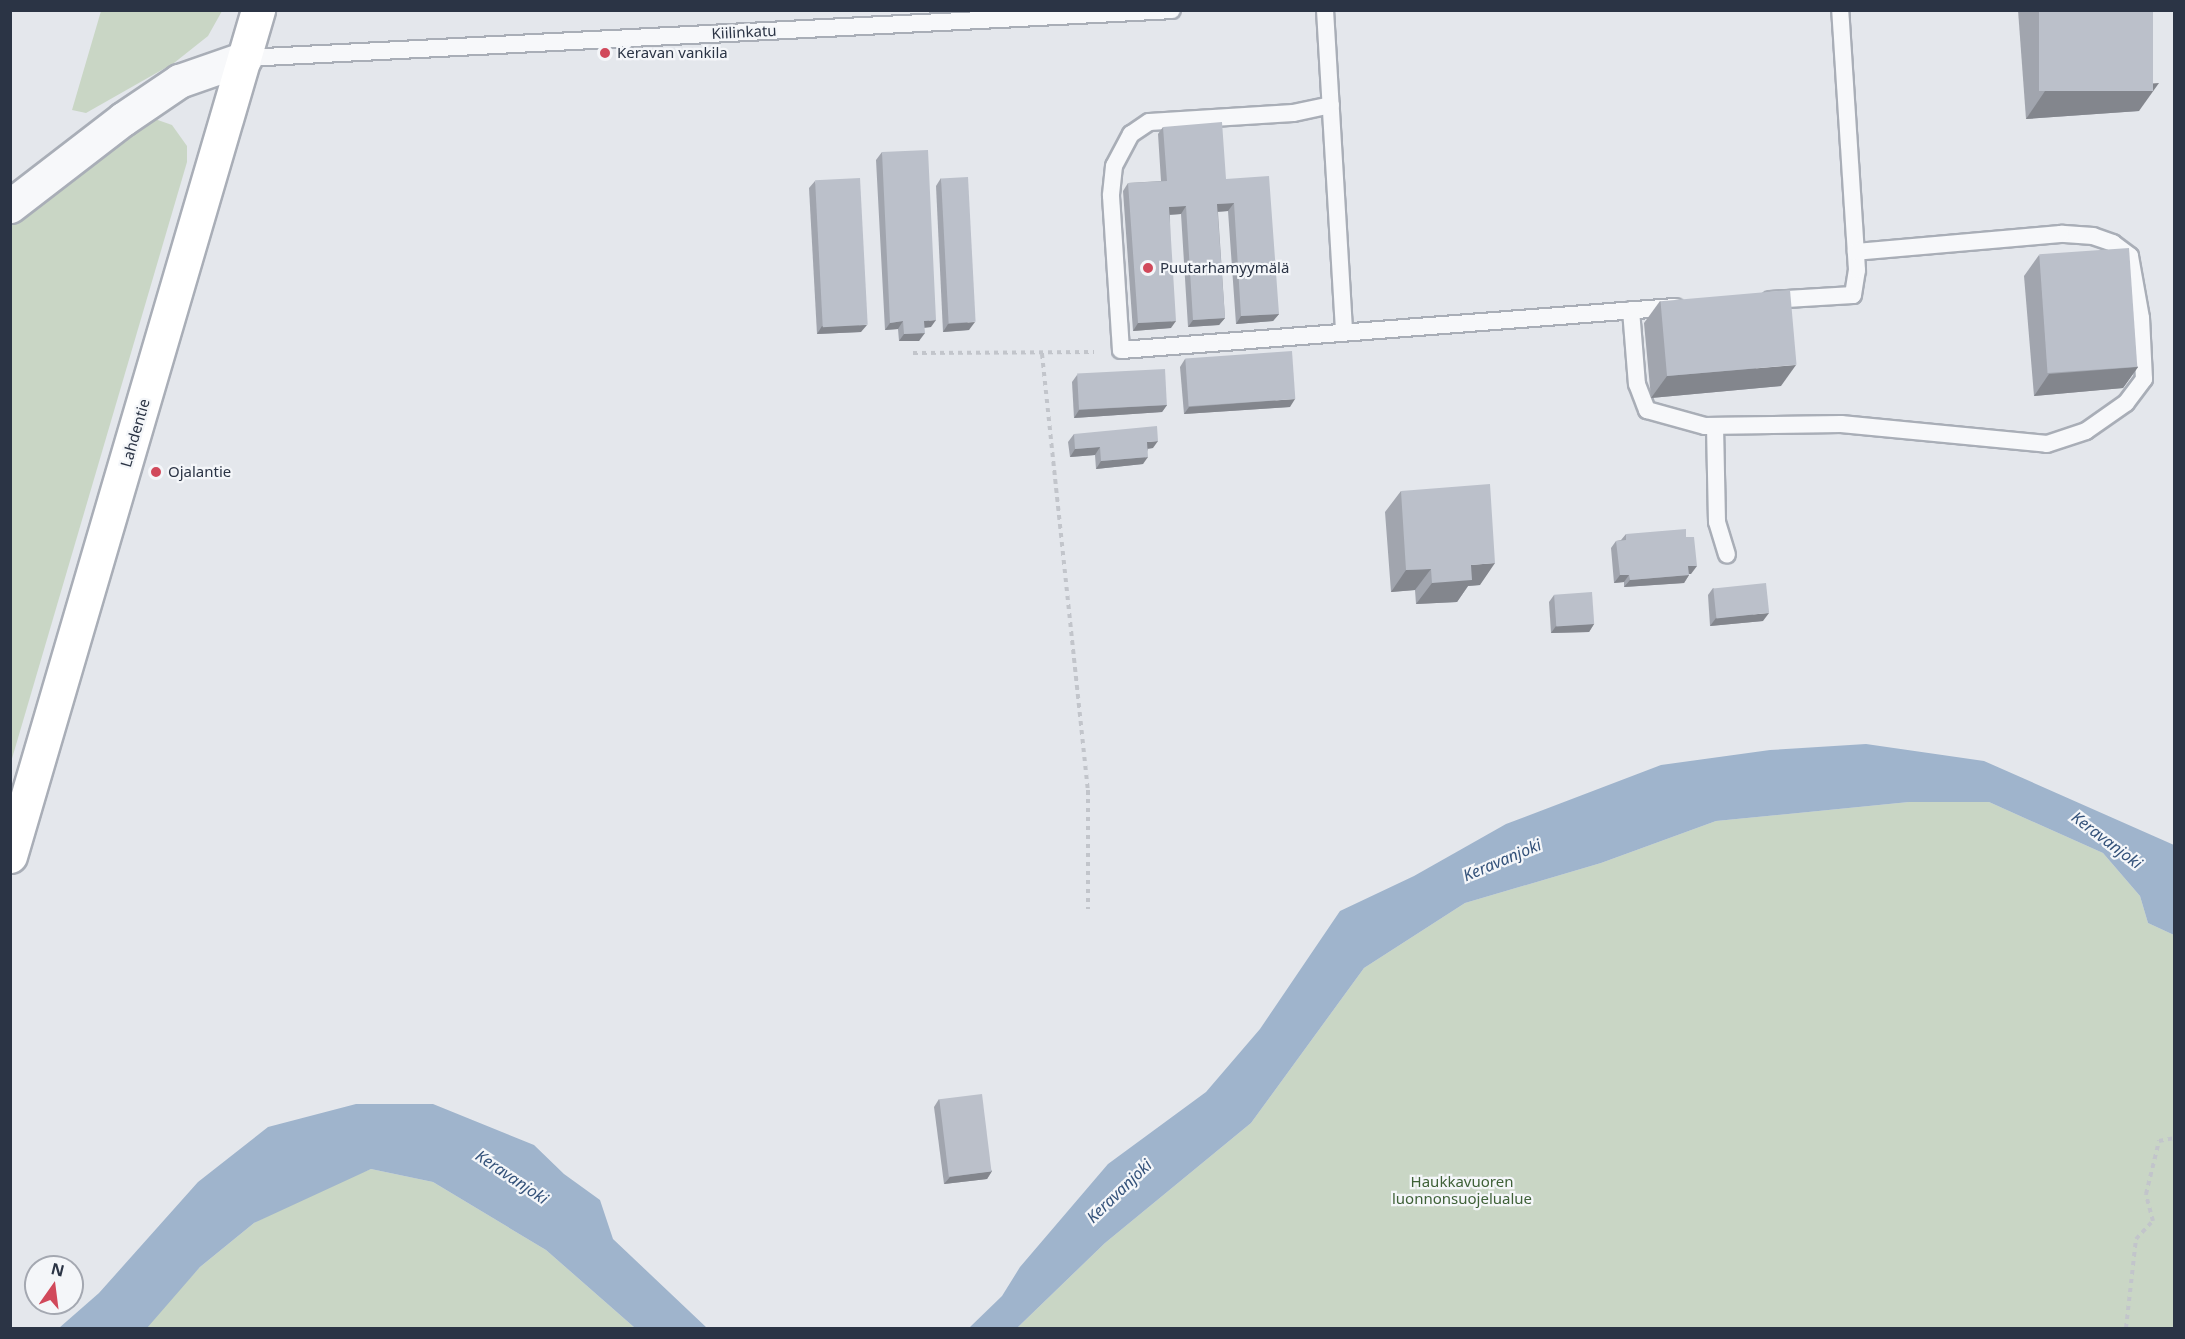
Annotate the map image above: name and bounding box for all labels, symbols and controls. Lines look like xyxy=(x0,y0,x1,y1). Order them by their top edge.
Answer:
street label: Kiilinkatu xyxy=(711,21,777,43)
place label: Keravan vankila xyxy=(617,44,728,62)
marker: Keravan vankila xyxy=(598,46,612,60)
place label: Puutarhamyymälä xyxy=(1160,259,1289,277)
marker: Puutarhamyymälä xyxy=(1141,261,1155,275)
street label: Lahdentie xyxy=(117,397,153,469)
place label: Ojalantie xyxy=(168,463,231,481)
marker: Ojalantie xyxy=(149,465,163,479)
water label: Keravanjoki xyxy=(2068,807,2146,873)
water label: Keravanjoki xyxy=(1460,835,1544,885)
water label: Keravanjoki xyxy=(472,1146,552,1208)
water label: Keravanjoki xyxy=(1082,1155,1156,1227)
park label: Haukkavuoren luonnonsuojelualue xyxy=(1392,1172,1532,1207)
north arrow xyxy=(24,1255,84,1315)
text: N xyxy=(49,1257,67,1282)

